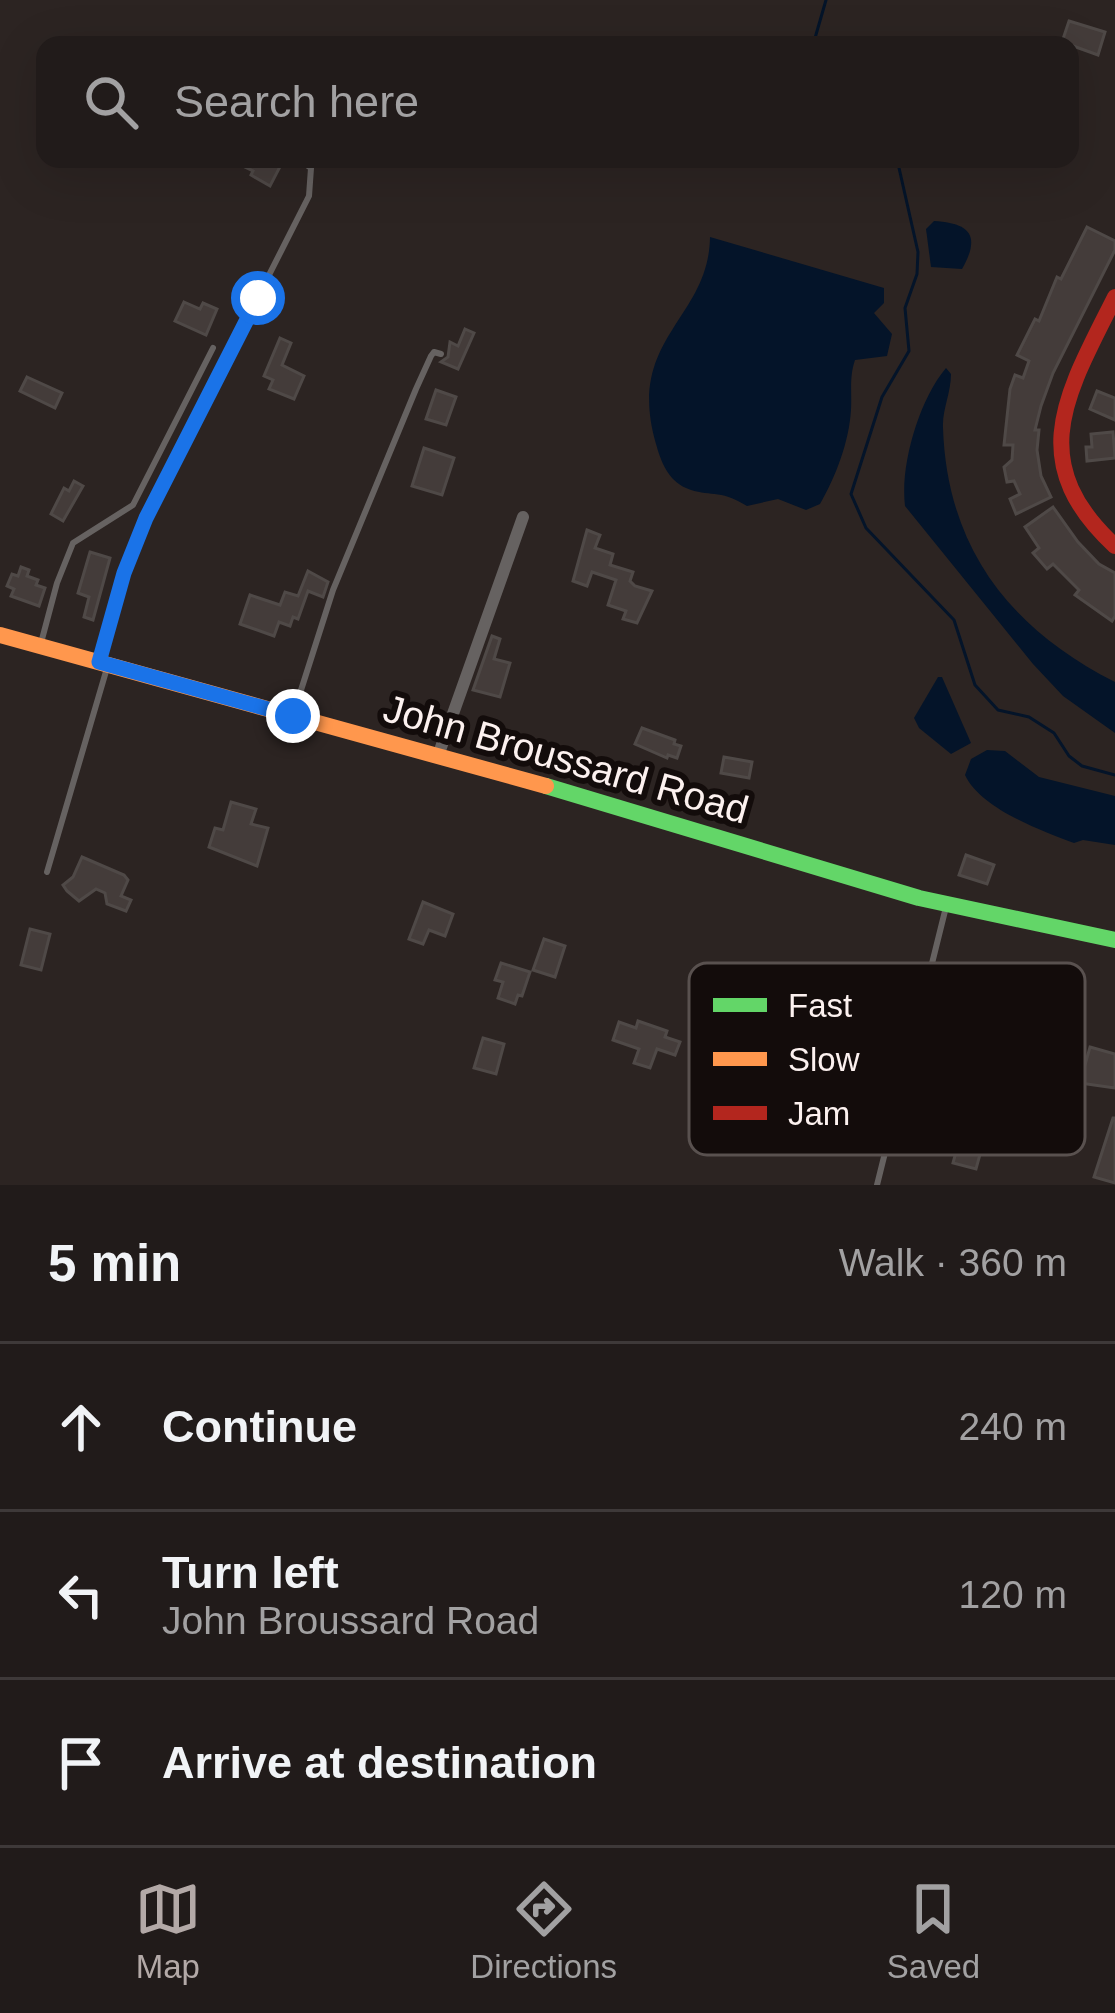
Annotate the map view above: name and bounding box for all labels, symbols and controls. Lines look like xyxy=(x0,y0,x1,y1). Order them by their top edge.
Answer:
search box xyxy=(36,36,1079,168)
icon: search xyxy=(78,69,144,135)
text: Search here xyxy=(174,76,419,127)
route start xyxy=(231,271,285,325)
street label: John Broussard Road xyxy=(379,686,753,832)
route end xyxy=(266,689,320,743)
legend xyxy=(689,963,1085,1155)
text: Fast xyxy=(788,987,852,1024)
text: Slow xyxy=(788,1041,860,1078)
text: Jam xyxy=(788,1095,850,1132)
text: 5 min xyxy=(48,1235,181,1292)
text: Walk · 360 m xyxy=(839,1241,1067,1284)
icon: ahead xyxy=(48,1394,114,1460)
text: Continue xyxy=(162,1401,357,1452)
text: 240 m xyxy=(959,1405,1067,1448)
text: Turn left xyxy=(162,1547,339,1598)
icon: left xyxy=(48,1562,114,1628)
text: 120 m xyxy=(959,1573,1067,1616)
text: John Broussard Road xyxy=(162,1599,539,1642)
icon: arrive xyxy=(48,1730,114,1796)
text: Arrive at destination xyxy=(162,1737,597,1788)
tab: Map xyxy=(135,1876,201,1986)
tab: Directions xyxy=(470,1876,617,1986)
tab: Saved xyxy=(887,1876,980,1986)

